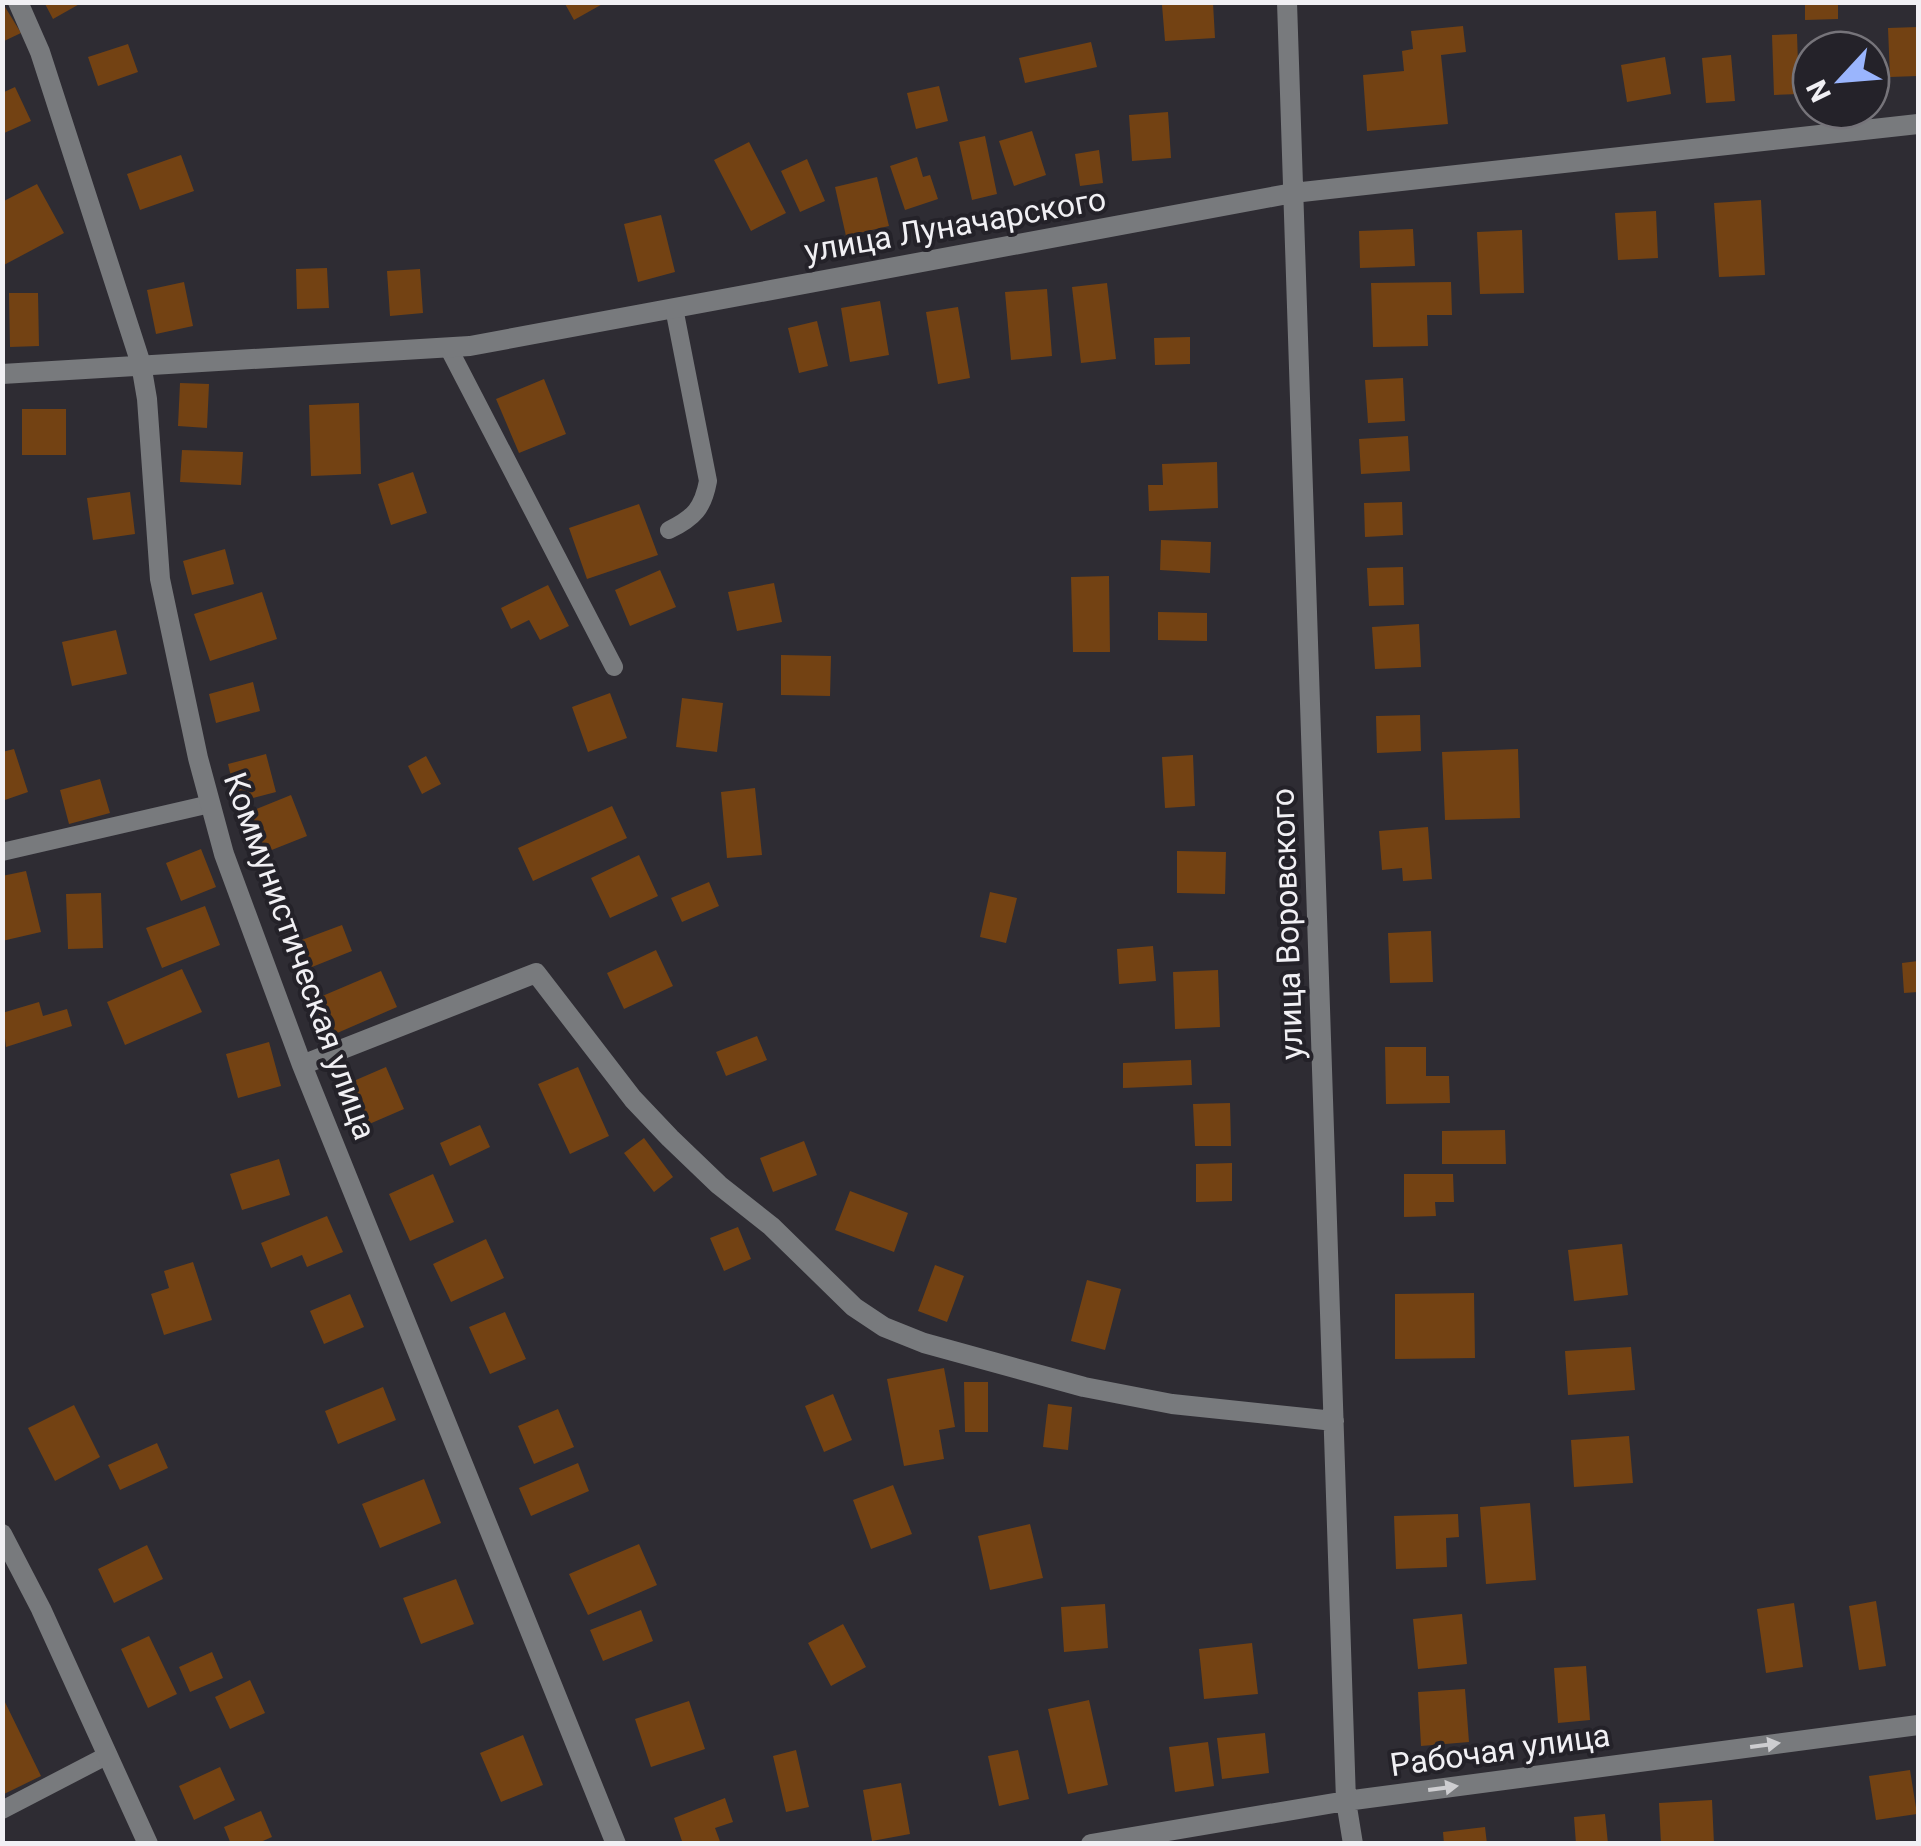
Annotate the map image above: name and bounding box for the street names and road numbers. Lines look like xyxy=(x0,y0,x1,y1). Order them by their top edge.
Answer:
street label: улица Луначарского xyxy=(801,180,1109,270)
street label: Коммунистическая улица xyxy=(216,767,384,1145)
street label: улица Воровского xyxy=(1263,788,1311,1060)
street label: Рабочая улица xyxy=(1388,1716,1612,1784)

